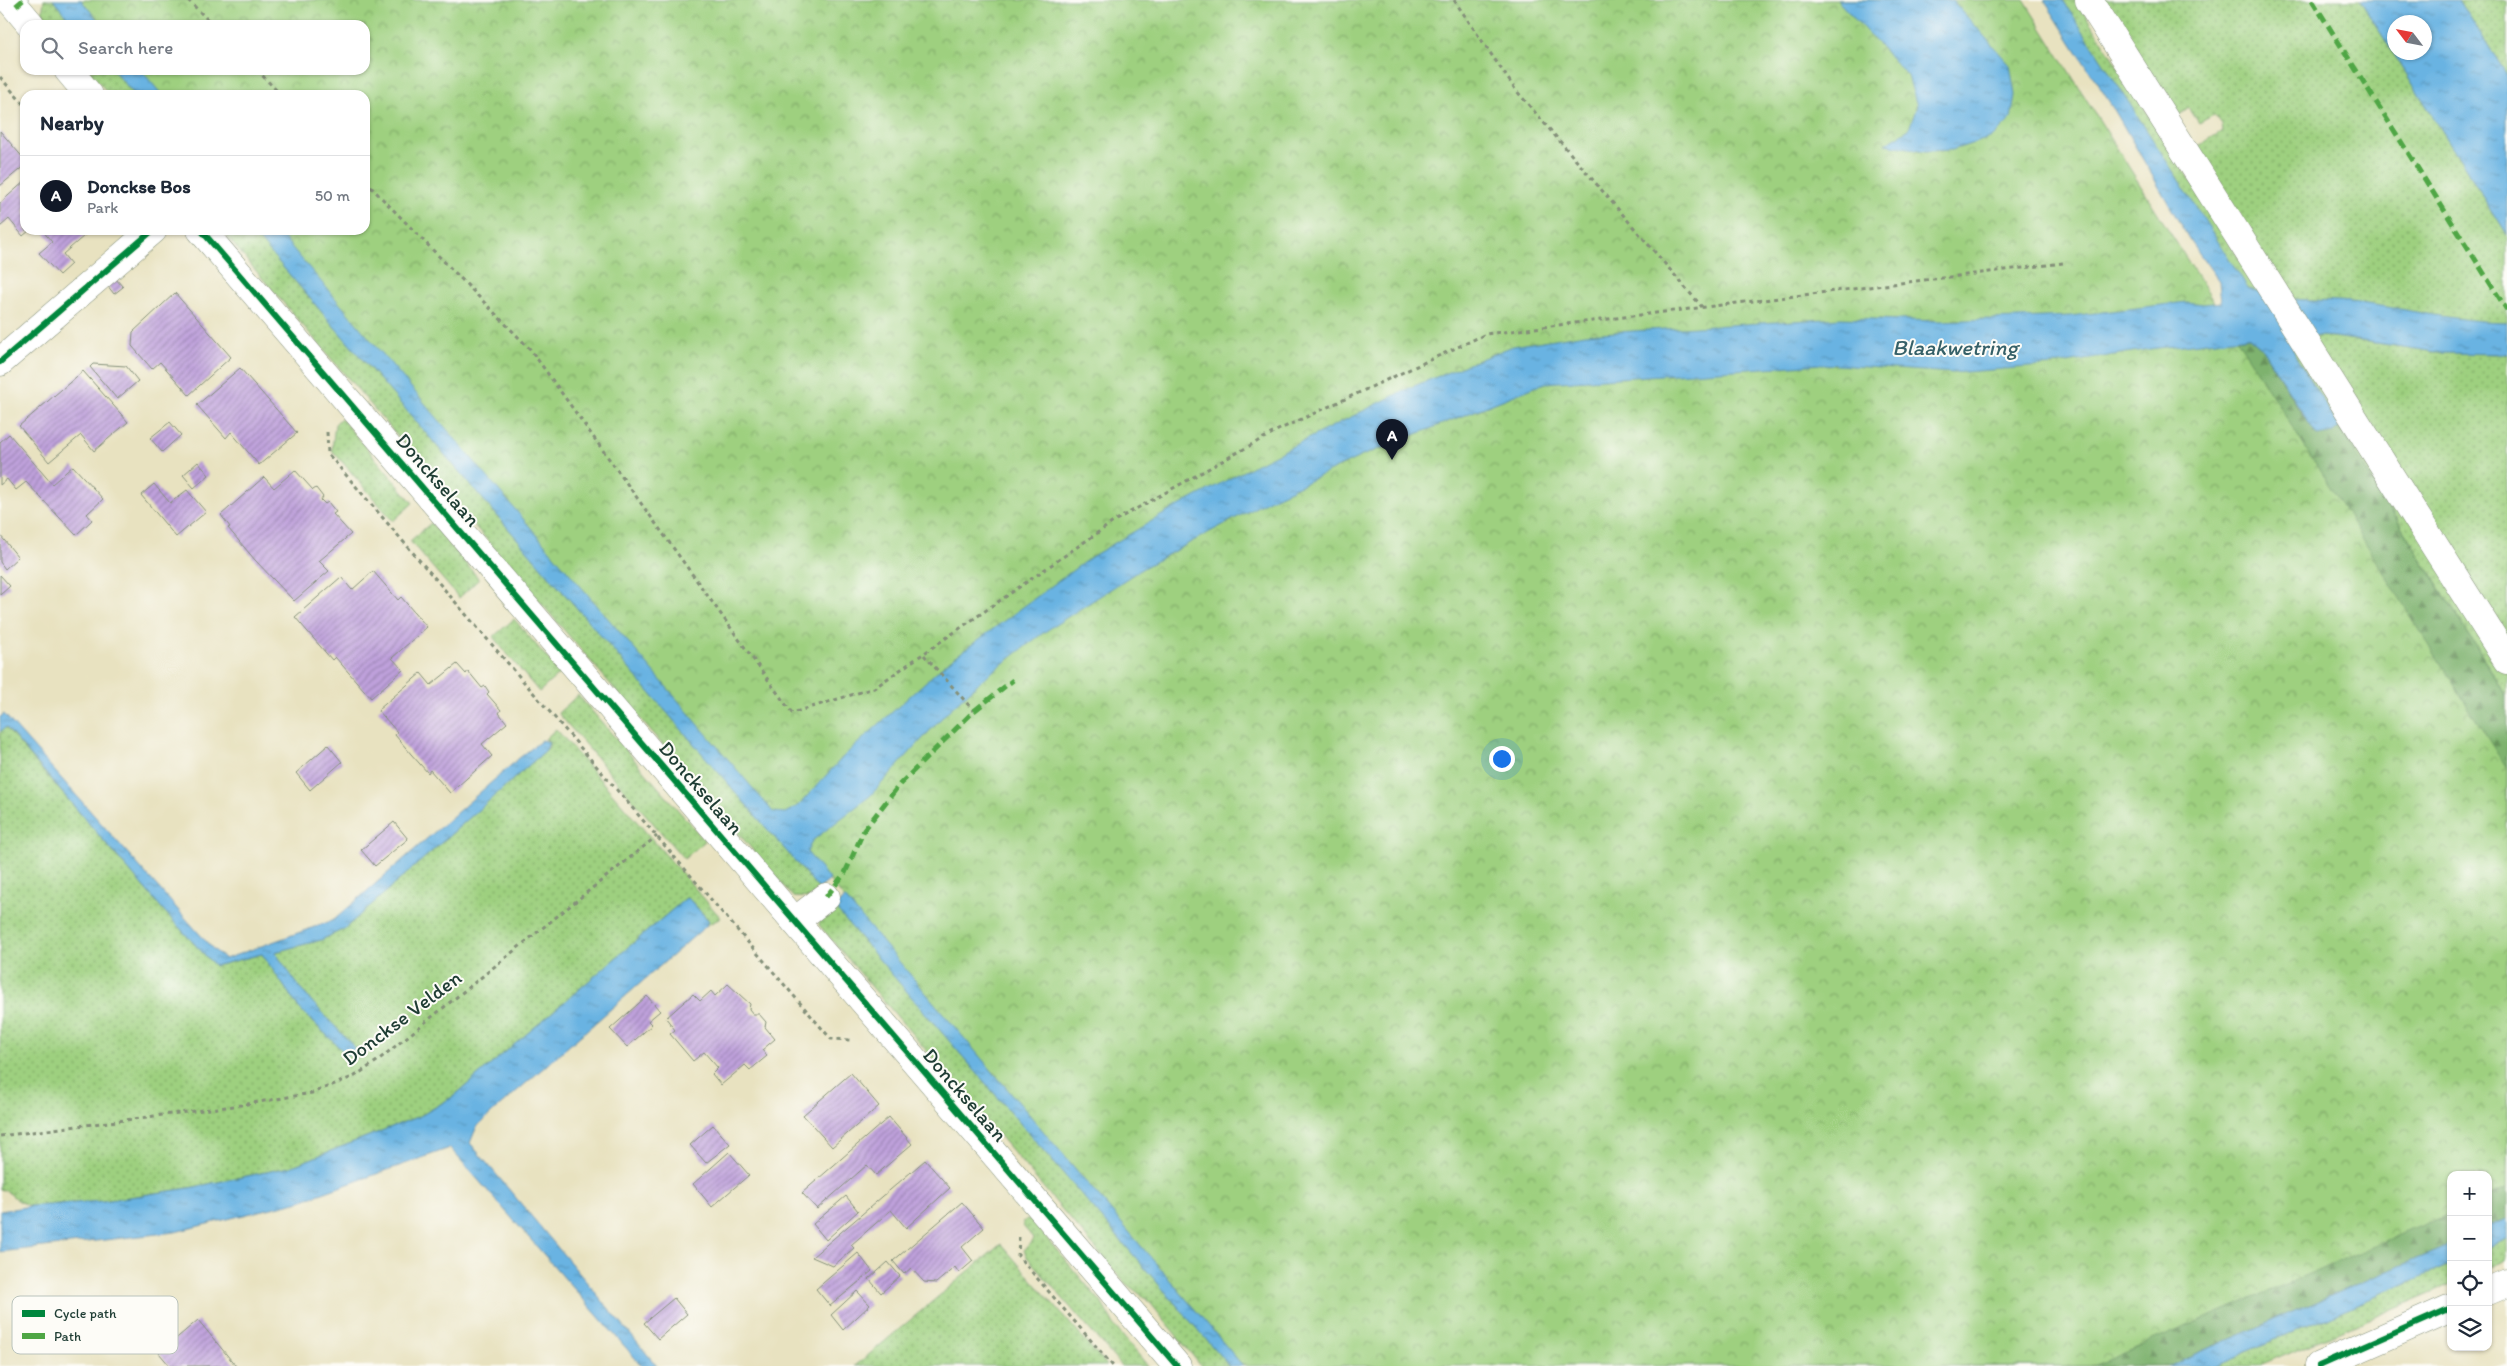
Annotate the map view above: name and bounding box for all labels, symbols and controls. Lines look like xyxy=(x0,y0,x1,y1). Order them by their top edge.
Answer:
north arrow xyxy=(2387,15,2432,60)
search box xyxy=(20,20,370,75)
icon: search xyxy=(38,34,66,62)
text: Search here xyxy=(78,36,173,59)
text: Nearby xyxy=(40,110,104,135)
text: Donckse Bos xyxy=(87,175,191,198)
text: A xyxy=(51,186,61,205)
text: 50 m xyxy=(315,186,350,205)
text: Park xyxy=(87,198,118,217)
water label: Blaakwetring xyxy=(1892,334,2020,361)
pin: A xyxy=(1376,419,1408,460)
street label: Donckselaan xyxy=(391,428,486,532)
street label: Donckselaan xyxy=(654,736,749,840)
your location xyxy=(1489,746,1515,772)
street label: Donckse Velden xyxy=(337,965,466,1071)
street label: Donckselaan xyxy=(918,1043,1013,1147)
map controls xyxy=(2447,1171,2492,1351)
button: + xyxy=(2447,1171,2492,1216)
button: − xyxy=(2447,1216,2492,1261)
button: locate xyxy=(2447,1261,2492,1306)
legend xyxy=(12,1296,178,1354)
text: Cycle path xyxy=(54,1305,117,1322)
button: layers xyxy=(2447,1306,2492,1351)
text: Path xyxy=(54,1328,81,1345)

